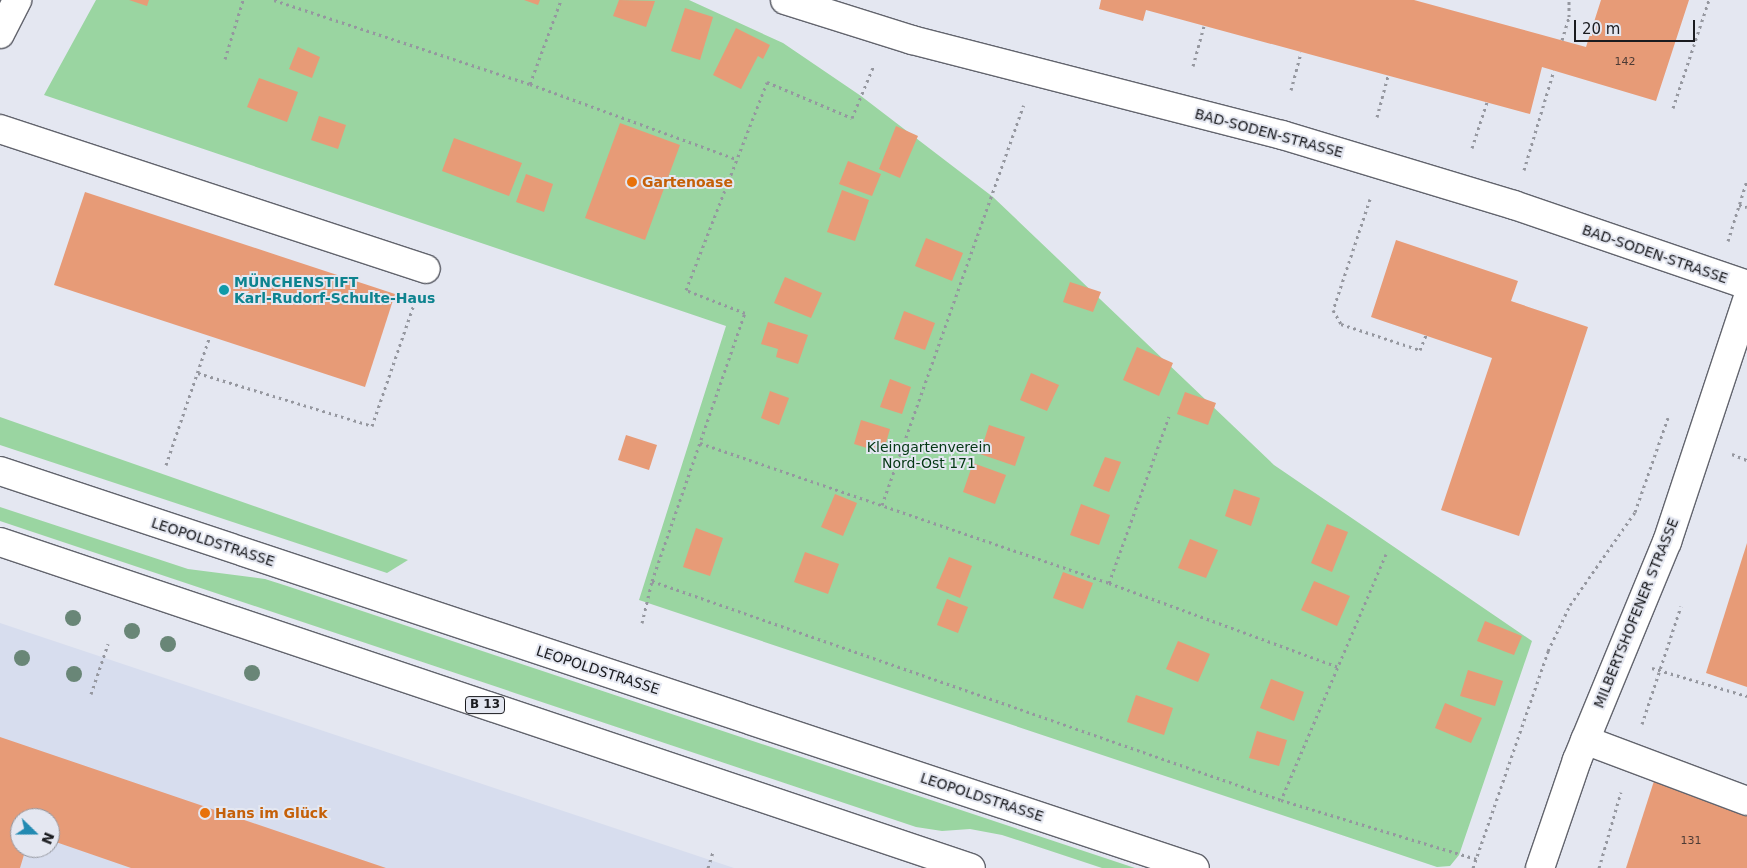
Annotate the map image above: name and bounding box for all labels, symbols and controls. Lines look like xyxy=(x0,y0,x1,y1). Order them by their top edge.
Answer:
scale bar xyxy=(1577,10,1698,42)
text: 20 m xyxy=(1582,20,1620,38)
house number: 142 xyxy=(1615,55,1635,69)
street label: BAD-SODEN-STRASSE xyxy=(1193,105,1345,161)
place label: Gartenoase xyxy=(642,174,733,190)
marker: Gartenoase xyxy=(626,176,638,188)
street label: BAD-SODEN-STRASSE xyxy=(1580,221,1730,287)
place label: MÜNCHENSTIFT Karl-Rudorf-Schulte-Haus xyxy=(234,274,435,306)
marker: MÜNCHENSTIFT Karl-Rudorf-Schulte-Haus xyxy=(218,284,230,296)
park label: Kleingartenverein Nord-Ost 171 xyxy=(867,439,991,472)
street label: LEOPOLDSTRASSE xyxy=(149,514,277,570)
street label: MILBERTSHOFENER STRASSE xyxy=(1590,516,1682,710)
street label: LEOPOLDSTRASSE xyxy=(534,642,662,698)
road number: B 13 xyxy=(464,696,506,714)
street label: LEOPOLDSTRASSE xyxy=(918,769,1046,825)
place label: Hans im Glück xyxy=(215,805,327,821)
marker: Hans im Glück xyxy=(199,807,211,819)
north arrow xyxy=(10,808,60,858)
text: N xyxy=(38,830,58,847)
house number: 131 xyxy=(1681,834,1701,848)

